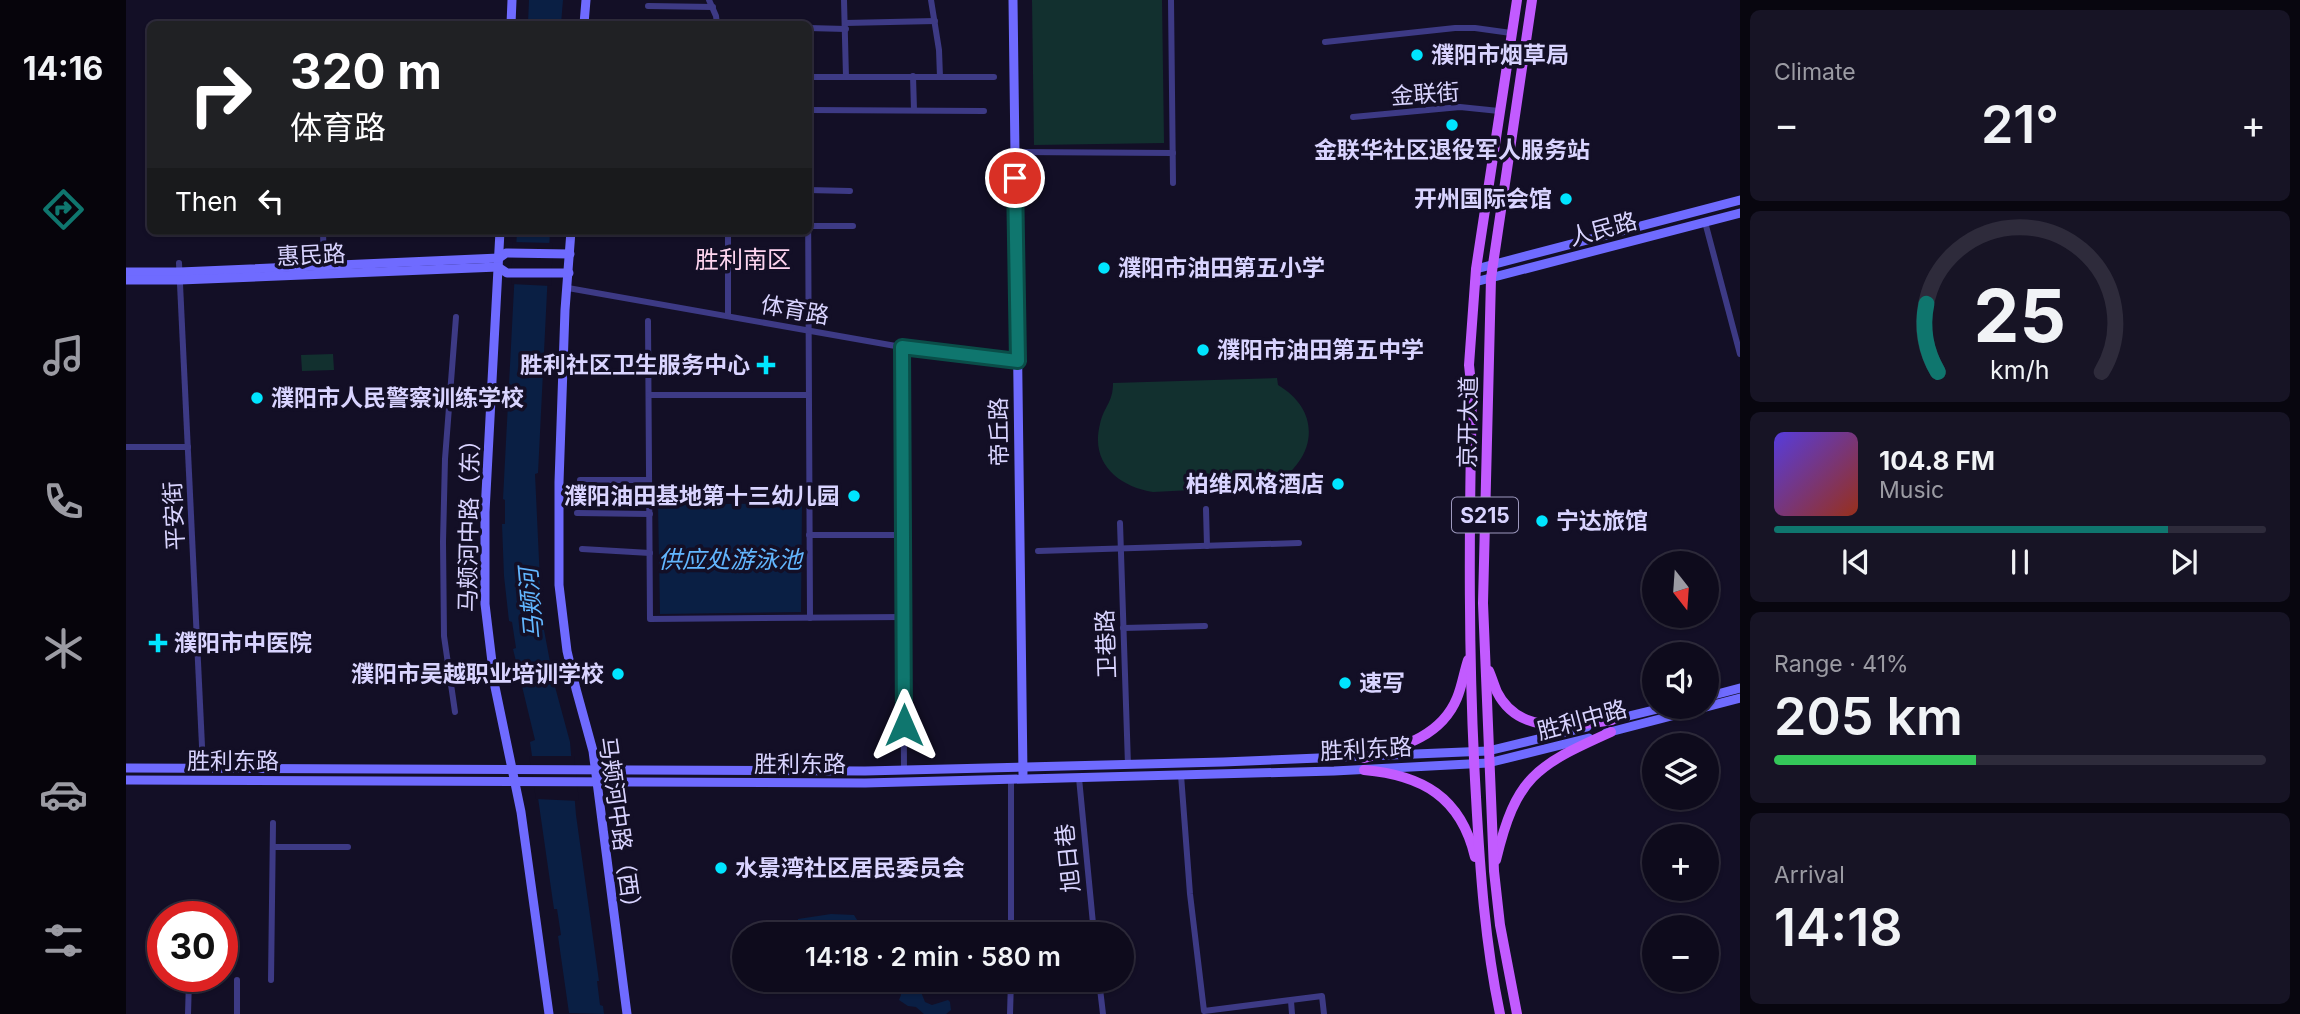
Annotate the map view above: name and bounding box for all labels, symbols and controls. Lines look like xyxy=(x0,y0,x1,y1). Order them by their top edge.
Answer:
place label: 濮阳市烟草局 xyxy=(1431,41,1569,69)
text: 320 m xyxy=(290,42,442,101)
marker: 濮阳市烟草局 xyxy=(1409,47,1425,63)
text: 14:16 xyxy=(23,49,103,88)
icon: right xyxy=(175,49,266,140)
text: Climate xyxy=(1774,58,1856,86)
street label: 金联街 xyxy=(1390,78,1460,110)
text: 21° xyxy=(1981,93,2059,156)
text: − xyxy=(1774,101,1799,147)
text: + xyxy=(2241,101,2266,147)
text: 体育路 xyxy=(290,108,386,147)
marker: 金联华社区退役军人服务站 xyxy=(1444,117,1460,133)
place label: 金联华社区退役军人服务站 xyxy=(1314,136,1590,164)
pin xyxy=(985,148,1045,208)
icon: arrive xyxy=(996,159,1034,197)
icon: left xyxy=(252,182,290,220)
icon: directions xyxy=(39,185,88,234)
place label: 开州国际会馆 xyxy=(1414,185,1552,213)
text: Then xyxy=(175,186,238,217)
marker: 开州国际会馆 xyxy=(1558,191,1574,207)
street label: 人民路 xyxy=(1566,207,1640,251)
street label: 惠民路 xyxy=(276,239,346,271)
district label: 胜利南区 xyxy=(695,245,791,274)
place label: 濮阳市油田第五小学 xyxy=(1118,254,1325,282)
marker: 濮阳市油田第五小学 xyxy=(1096,260,1112,276)
text: 25 xyxy=(1974,272,2066,361)
street label: 体育路 xyxy=(759,290,831,330)
icon: music xyxy=(39,331,88,380)
place label: 濮阳市油田第五中学 xyxy=(1217,336,1424,364)
marker: 濮阳市油田第五中学 xyxy=(1195,342,1211,358)
place label: 胜利社区卫生服务中心 xyxy=(520,351,750,379)
marker: 胜利社区卫生服务中心 xyxy=(756,355,776,375)
text: km/h xyxy=(1990,355,2050,385)
street label: 京开大道 xyxy=(1453,376,1483,468)
place label: 濮阳市人民警察训练学校 xyxy=(271,384,524,412)
marker: 濮阳市人民警察训练学校 xyxy=(249,390,265,406)
street label: 帝丘路 xyxy=(984,397,1014,467)
street label: 马颊河中路（东） xyxy=(453,428,485,612)
text: 104.8 FM xyxy=(1879,445,1995,476)
place label: 柏维风格酒店 xyxy=(1186,470,1324,498)
marker: 柏维风格酒店 xyxy=(1330,476,1346,492)
text: Music xyxy=(1879,476,1944,504)
icon: phone xyxy=(39,477,88,526)
street label: 平安街 xyxy=(158,481,190,551)
place label: 濮阳油田基地第十三幼儿园 xyxy=(564,482,840,510)
marker: 濮阳油田基地第十三幼儿园 xyxy=(846,488,862,504)
road number: S215 xyxy=(1452,498,1518,532)
place label: 宁达旅馆 xyxy=(1556,507,1648,535)
marker: 宁达旅馆 xyxy=(1534,513,1550,529)
icon: previous xyxy=(1837,543,1875,581)
icon: pause xyxy=(2001,543,2039,581)
icon: next xyxy=(2165,543,2203,581)
water label: 供应处游泳池 xyxy=(658,545,804,574)
north arrow xyxy=(1642,551,1718,628)
map controls xyxy=(1642,551,1719,992)
water label: 马颊河 xyxy=(513,563,549,641)
street label: 卫巷路 xyxy=(1091,609,1121,679)
icon: climate xyxy=(39,624,88,673)
place label: 濮阳市中医院 xyxy=(174,629,312,657)
marker: 濮阳市中医院 xyxy=(148,633,168,653)
button: sound xyxy=(1642,642,1719,719)
text: Range · 41% xyxy=(1774,650,1909,678)
place label: 濮阳市吴越职业培训学校 xyxy=(351,660,604,688)
marker: 濮阳市吴越职业培训学校 xyxy=(610,666,626,682)
place label: 速写 xyxy=(1359,669,1405,697)
marker: 速写 xyxy=(1337,675,1353,691)
text: 205 km xyxy=(1774,685,1963,748)
position arrow xyxy=(867,688,941,762)
street label: 胜利中路 xyxy=(1534,695,1630,745)
street label: 胜利东路 xyxy=(1319,733,1413,765)
button: layers xyxy=(1642,733,1719,810)
street label: 马颊河中路（西） xyxy=(593,735,647,921)
street label: 胜利东路 xyxy=(187,747,279,775)
street label: 胜利东路 xyxy=(754,750,846,778)
icon: car xyxy=(39,770,88,819)
street label: 旭日巷 xyxy=(1050,822,1086,894)
button: + xyxy=(1642,824,1719,901)
place label: 水景湾社区居民委员会 xyxy=(735,854,965,882)
marker: 水景湾社区居民委员会 xyxy=(713,860,729,876)
text: Arrival xyxy=(1774,861,1845,889)
text: 14:18 xyxy=(1774,896,1902,959)
speed limit sign: 30 xyxy=(147,901,238,992)
button: − xyxy=(1642,915,1719,992)
icon: filters xyxy=(39,916,88,965)
text: 14:18 · 2 min · 580 m xyxy=(805,941,1061,972)

